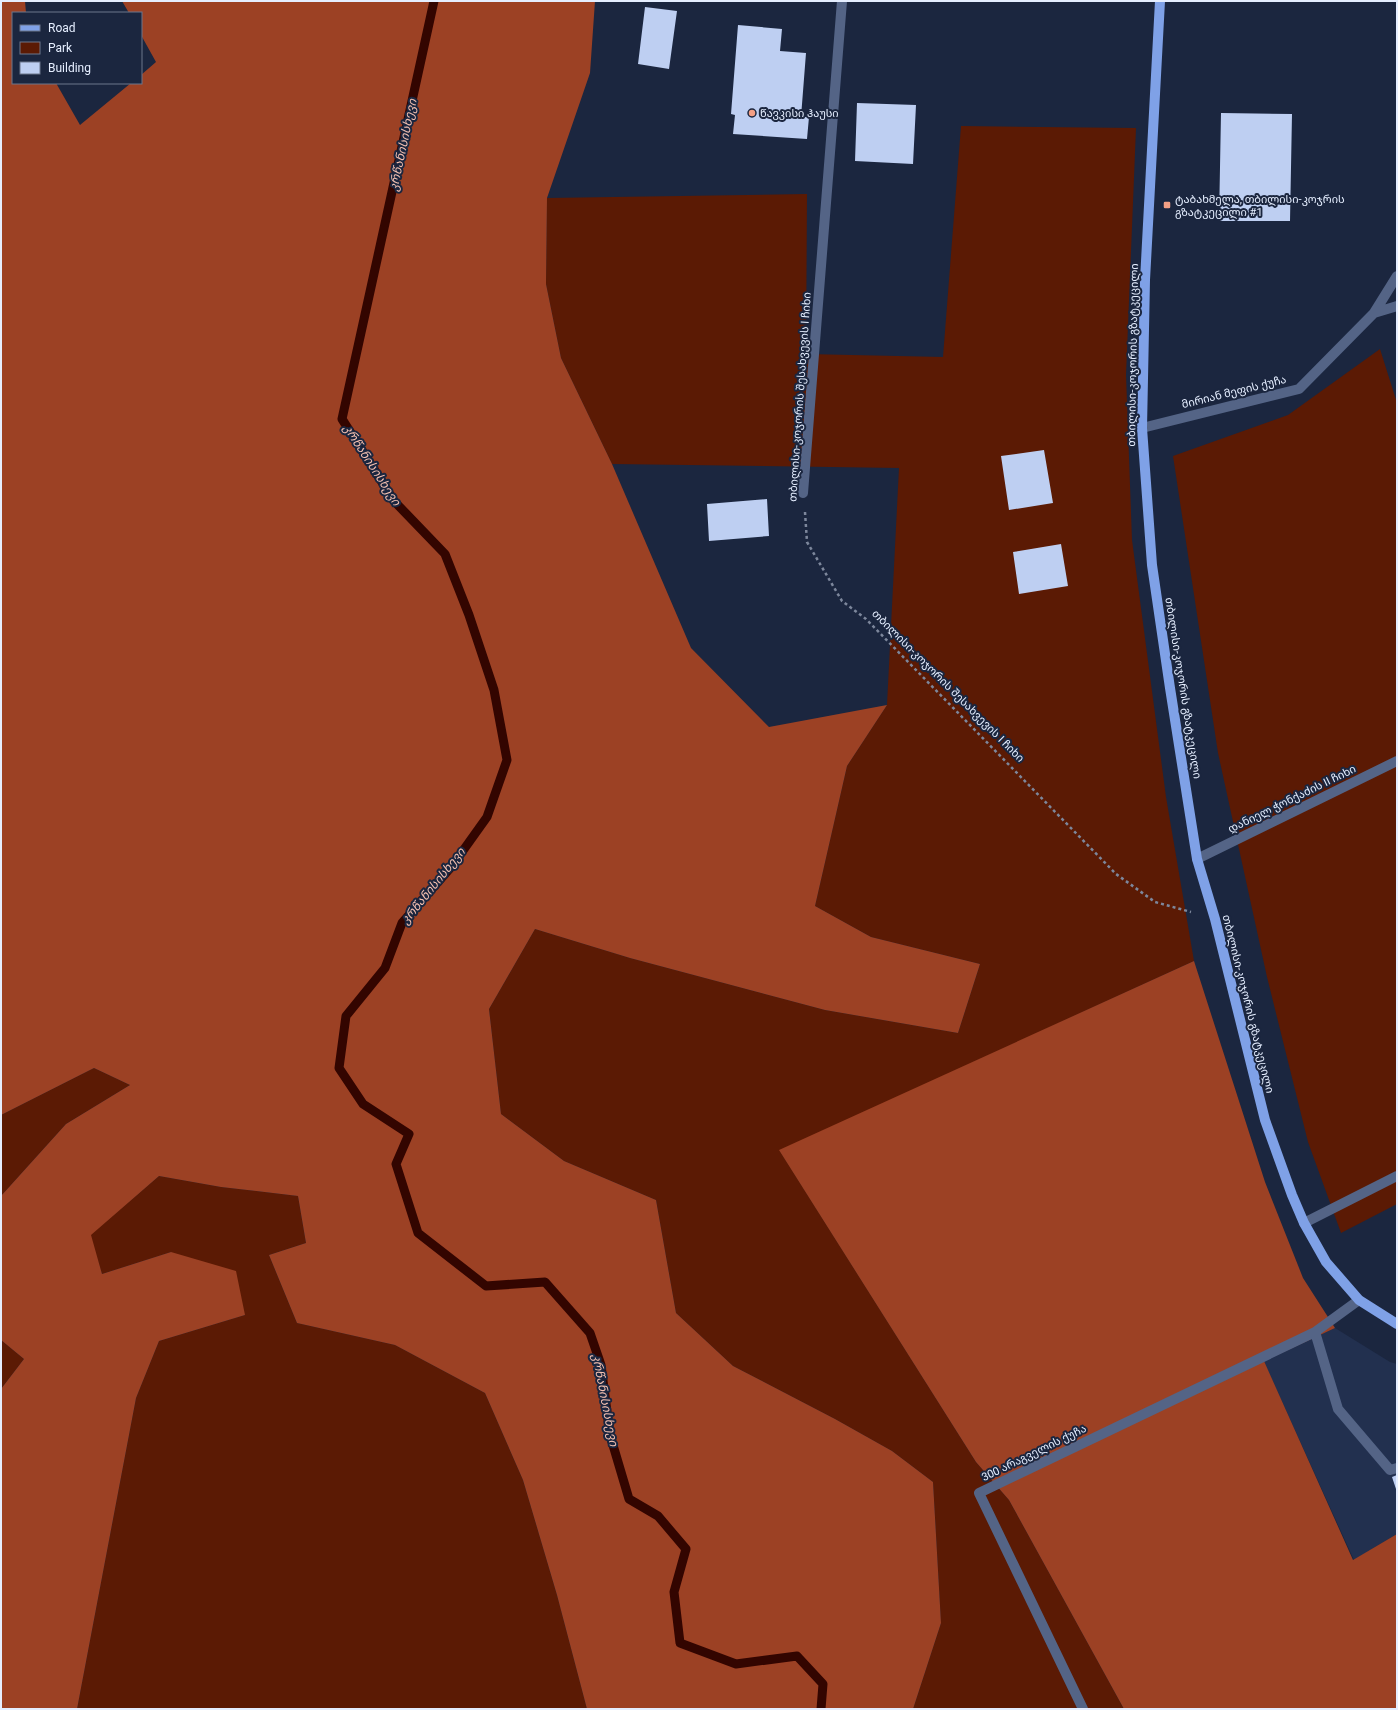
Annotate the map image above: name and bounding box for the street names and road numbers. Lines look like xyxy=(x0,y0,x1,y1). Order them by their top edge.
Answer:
street label: თბილისი-კოჯორის გზატკეცილი xyxy=(1125,263,1141,447)
street label: თბილისი-კოჯორის შესახვევის I ჩიხი xyxy=(786,292,814,502)
street label: მირიან მეფის ქუჩა xyxy=(1180,373,1288,411)
street label: თბილისი-კოჯორის გზატკეცილი xyxy=(1162,596,1204,780)
street label: თბილისი-კოჯორის შესახვევის I ჩიხი xyxy=(869,607,1027,765)
street label: დანიელ ჭონქაძის II ჩიხი xyxy=(1226,762,1358,836)
street label: თბილისი-კოჯორის გზატკეცილი xyxy=(1220,913,1276,1095)
street label: 300 არაგველის ქუჩა xyxy=(980,1422,1088,1484)

